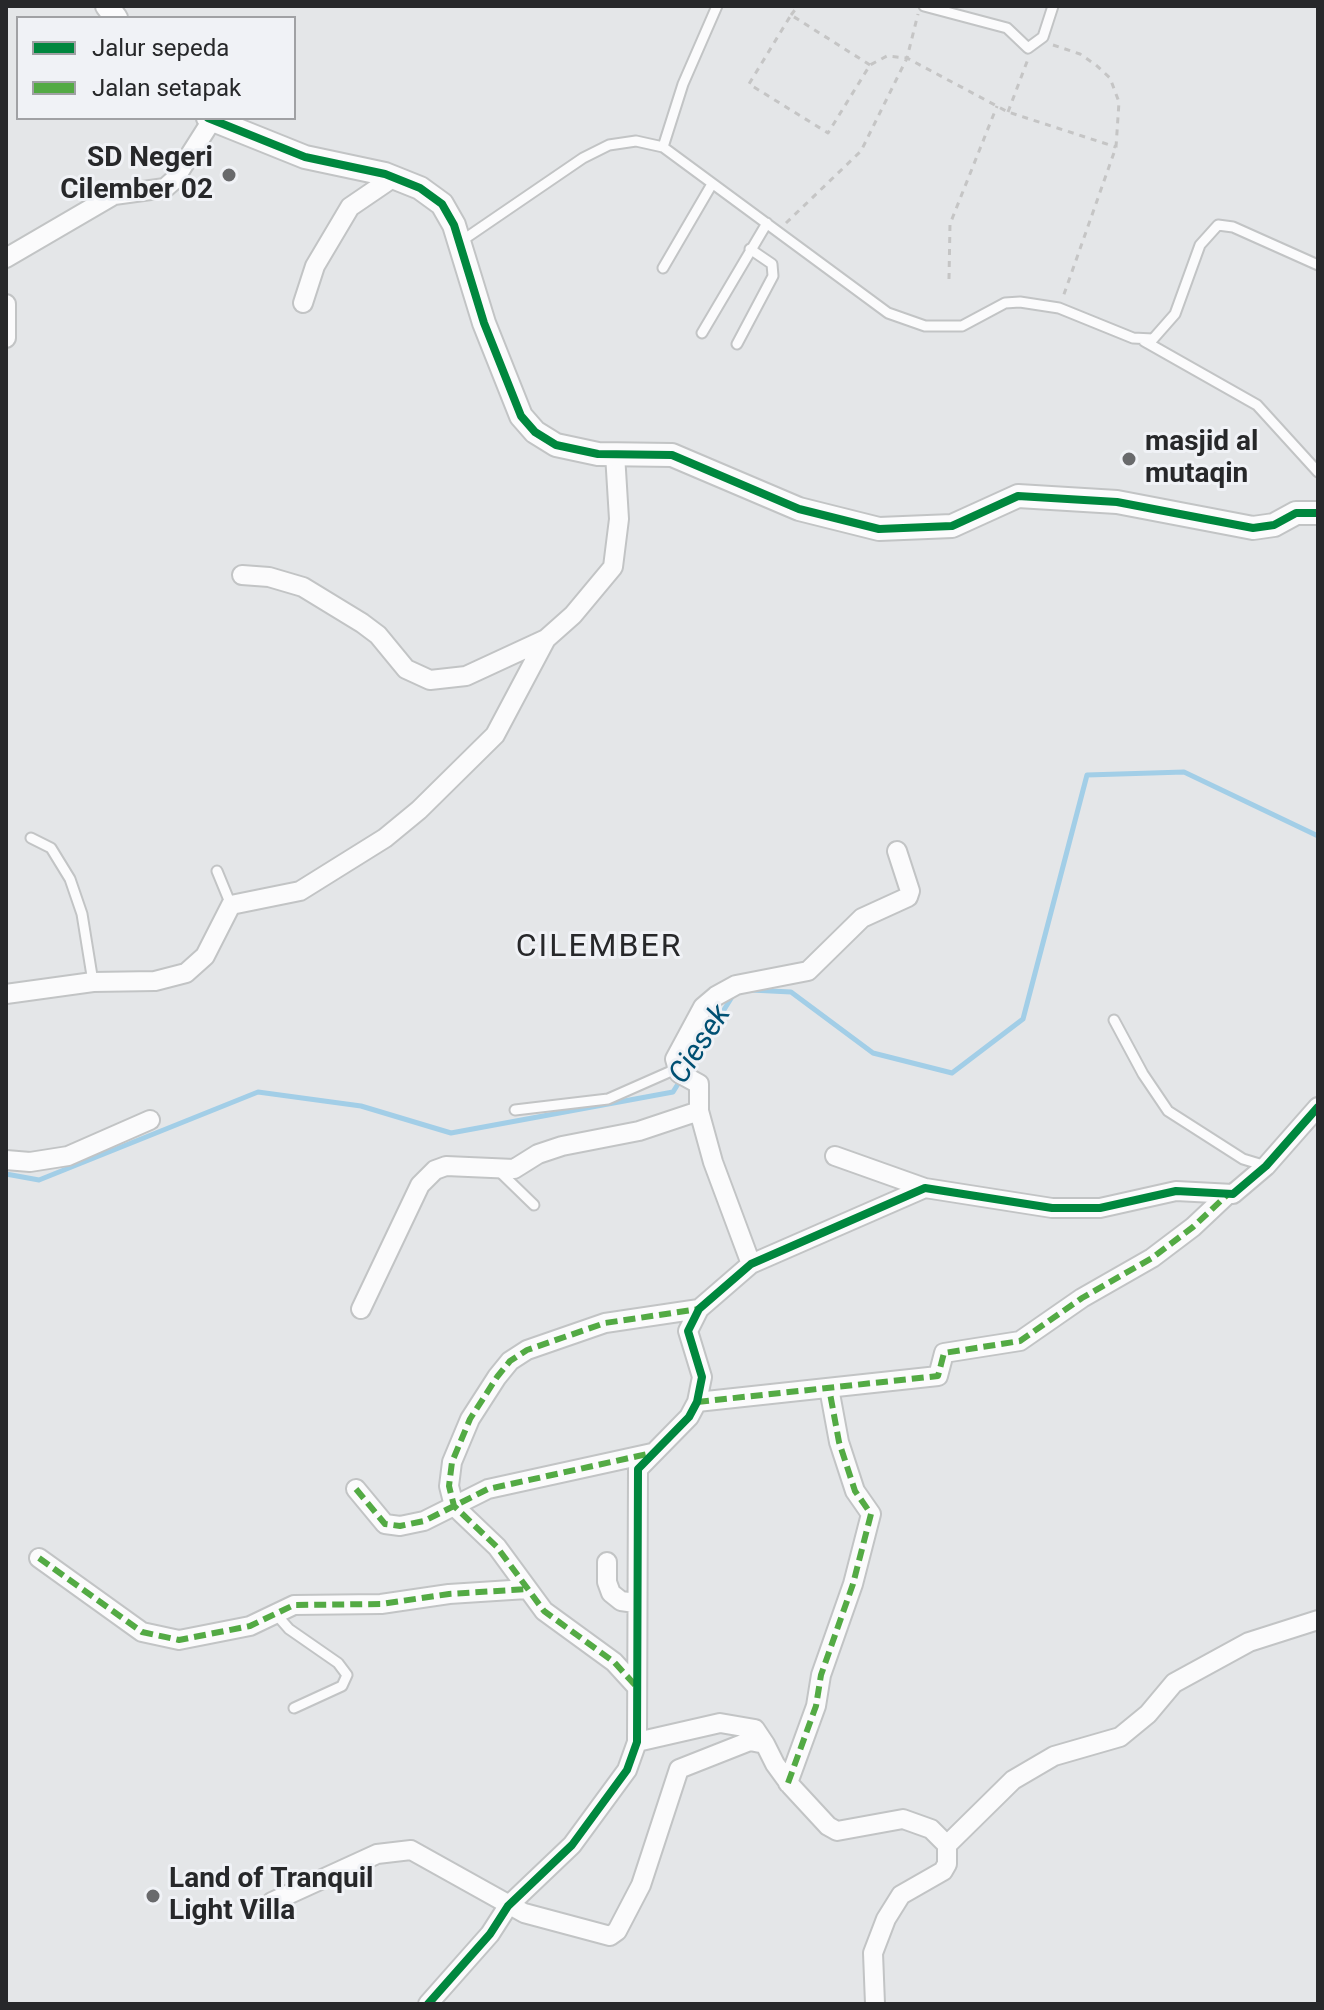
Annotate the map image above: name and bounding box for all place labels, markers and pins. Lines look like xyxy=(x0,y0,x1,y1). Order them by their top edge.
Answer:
place label: SD Negeri Cilember 02 xyxy=(60,142,213,208)
marker: SD Negeri Cilember 02 xyxy=(220,166,238,184)
place label: masjid al mutaqin xyxy=(1145,426,1258,492)
marker: masjid al mutaqin xyxy=(1120,450,1138,468)
place label: Land of Tranquil Light Villa xyxy=(169,1863,374,1929)
marker: Land of Tranquil Light Villa xyxy=(144,1887,162,1905)

